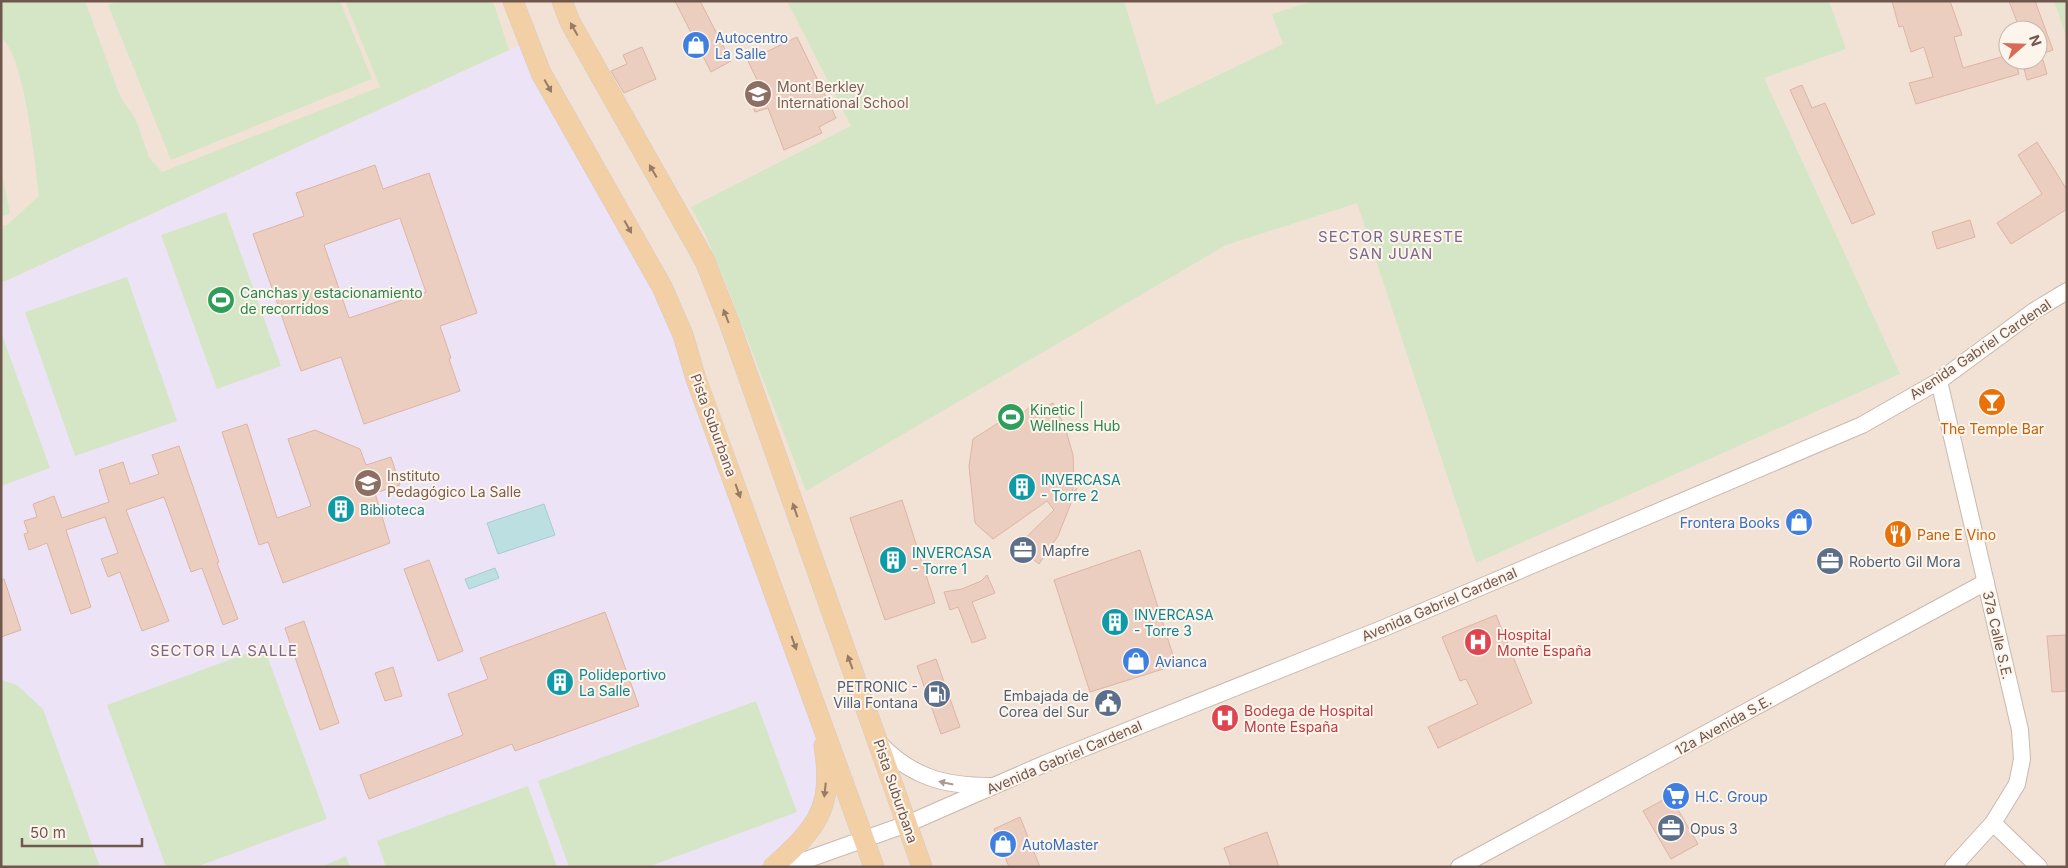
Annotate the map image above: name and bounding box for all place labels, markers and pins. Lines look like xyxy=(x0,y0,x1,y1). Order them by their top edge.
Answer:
place label: Autocentro La Salle xyxy=(715,29,788,62)
shop icon: Autocentro La Salle xyxy=(681,30,711,60)
place label: Mont Berkley International School xyxy=(777,78,909,111)
school or university icon: Mont Berkley International School xyxy=(743,79,773,109)
place label: Canchas y estacionamiento de recorridos xyxy=(240,284,423,317)
sports icon: Canchas y estacionamiento de recorridos xyxy=(206,285,236,315)
bar icon: The Temple Bar xyxy=(1977,387,2007,417)
place label: Kinetic | Wellness Hub xyxy=(1030,401,1120,434)
sports icon: Kinetic | Wellness Hub xyxy=(996,402,1026,432)
place label: The Temple Bar xyxy=(1940,420,2044,437)
place label: Instituto Pedagógico La Salle xyxy=(387,467,521,500)
school or university icon: Instituto Pedagógico La Salle xyxy=(353,468,383,498)
place label: INVERCASA - Torre 2 xyxy=(1041,471,1121,504)
building icon: INVERCASA - Torre 2 xyxy=(1007,472,1037,502)
building icon: Biblioteca xyxy=(326,494,356,524)
place label: Biblioteca xyxy=(360,501,425,518)
shop icon: Frontera Books xyxy=(1784,507,1814,537)
place label: Frontera Books xyxy=(1680,514,1780,531)
restaurant icon: Pane E Vino xyxy=(1883,519,1913,549)
place label: Pane E Vino xyxy=(1917,526,1996,543)
office icon: Mapfre xyxy=(1008,535,1038,565)
place label: Mapfre xyxy=(1042,542,1089,559)
place label: INVERCASA - Torre 1 xyxy=(912,544,992,577)
building icon: INVERCASA - Torre 1 xyxy=(878,545,908,575)
office icon: Roberto Gil Mora xyxy=(1815,546,1845,576)
place label: Roberto Gil Mora xyxy=(1849,553,1961,570)
place label: INVERCASA - Torre 3 xyxy=(1134,606,1214,639)
building icon: INVERCASA - Torre 3 xyxy=(1100,607,1130,637)
place label: Hospital Monte España xyxy=(1497,626,1591,659)
hospital icon: Hospital Monte España xyxy=(1463,627,1493,657)
shop icon: Avianca xyxy=(1121,646,1151,676)
place label: Avianca xyxy=(1155,653,1207,670)
place label: Polideportivo La Salle xyxy=(579,666,666,699)
building icon: Polideportivo La Salle xyxy=(545,667,575,697)
place label: PETRONIC - Villa Fontana xyxy=(833,678,918,711)
fuel station icon: PETRONIC - Villa Fontana xyxy=(922,679,952,709)
place label: Embajada de Corea del Sur xyxy=(999,687,1089,720)
public building icon: Embajada de Corea del Sur xyxy=(1093,688,1123,718)
place label: Bodega de Hospital Monte España xyxy=(1244,702,1373,735)
hospital icon: Bodega de Hospital Monte España xyxy=(1210,703,1240,733)
supermarket icon: H.C. Group xyxy=(1661,781,1691,811)
place label: H.C. Group xyxy=(1695,788,1768,805)
office icon: Opus 3 xyxy=(1656,813,1686,843)
place label: Opus 3 xyxy=(1690,820,1738,837)
shop icon: AutoMaster xyxy=(988,829,1018,859)
place label: AutoMaster xyxy=(1022,836,1099,853)

